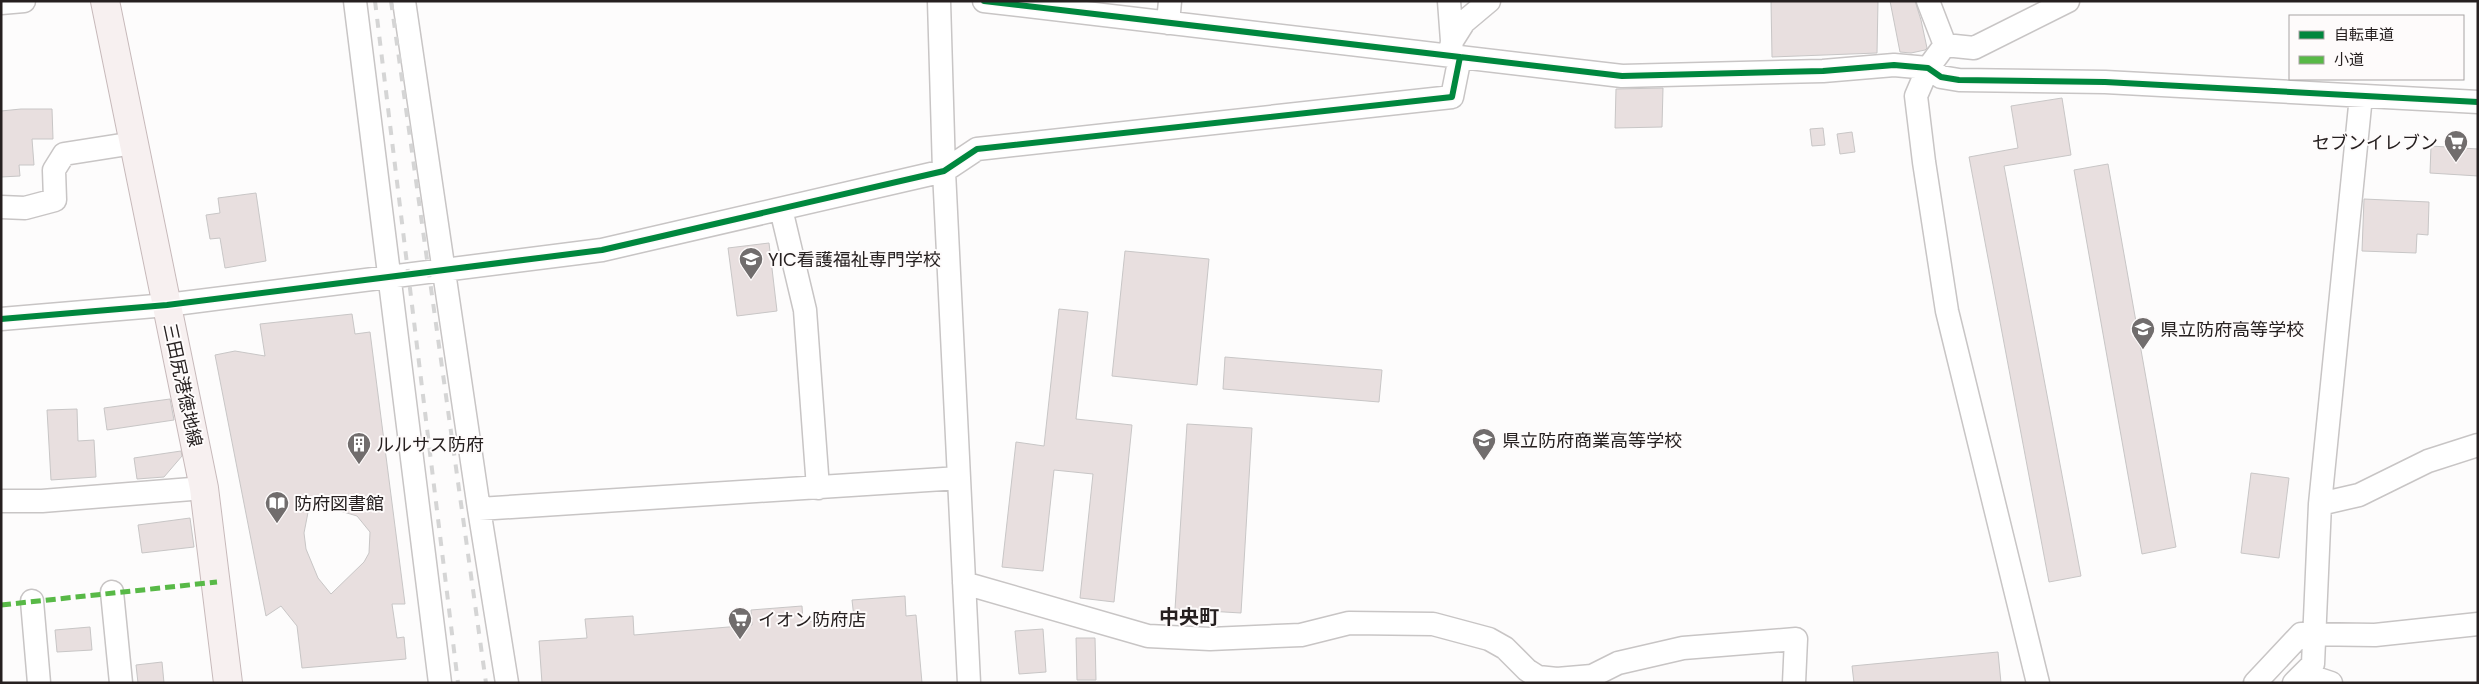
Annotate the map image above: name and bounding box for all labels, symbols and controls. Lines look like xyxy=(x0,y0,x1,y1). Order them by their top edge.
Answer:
legend xyxy=(2289,15,2464,80)
text: 自転車道 xyxy=(2334,24,2394,45)
text: 小道 xyxy=(2334,49,2364,70)
supermarket icon: セブンイレブン xyxy=(2443,129,2469,163)
place label: セブンイレブン xyxy=(2312,130,2438,155)
school or university icon: YIC看護福祉専門学校 xyxy=(738,246,764,280)
place label: YIC看護福祉専門学校 xyxy=(768,247,941,272)
school or university icon: 県立防府高等学校 xyxy=(2130,316,2156,350)
place label: 県立防府高等学校 xyxy=(2160,317,2304,342)
street label: 三田尻港徳地線 xyxy=(158,321,208,449)
school or university icon: 県立防府商業高等学校 xyxy=(1471,427,1497,461)
place label: 県立防府商業高等学校 xyxy=(1502,428,1682,453)
building icon: ルルサス防府 xyxy=(346,431,372,465)
place label: ルルサス防府 xyxy=(376,432,484,457)
library icon: 防府図書館 xyxy=(264,490,290,524)
place label: 防府図書館 xyxy=(294,491,384,516)
district label: 中央町 xyxy=(1159,603,1219,631)
supermarket icon: イオン防府店 xyxy=(727,606,753,640)
place label: イオン防府店 xyxy=(758,607,866,632)

